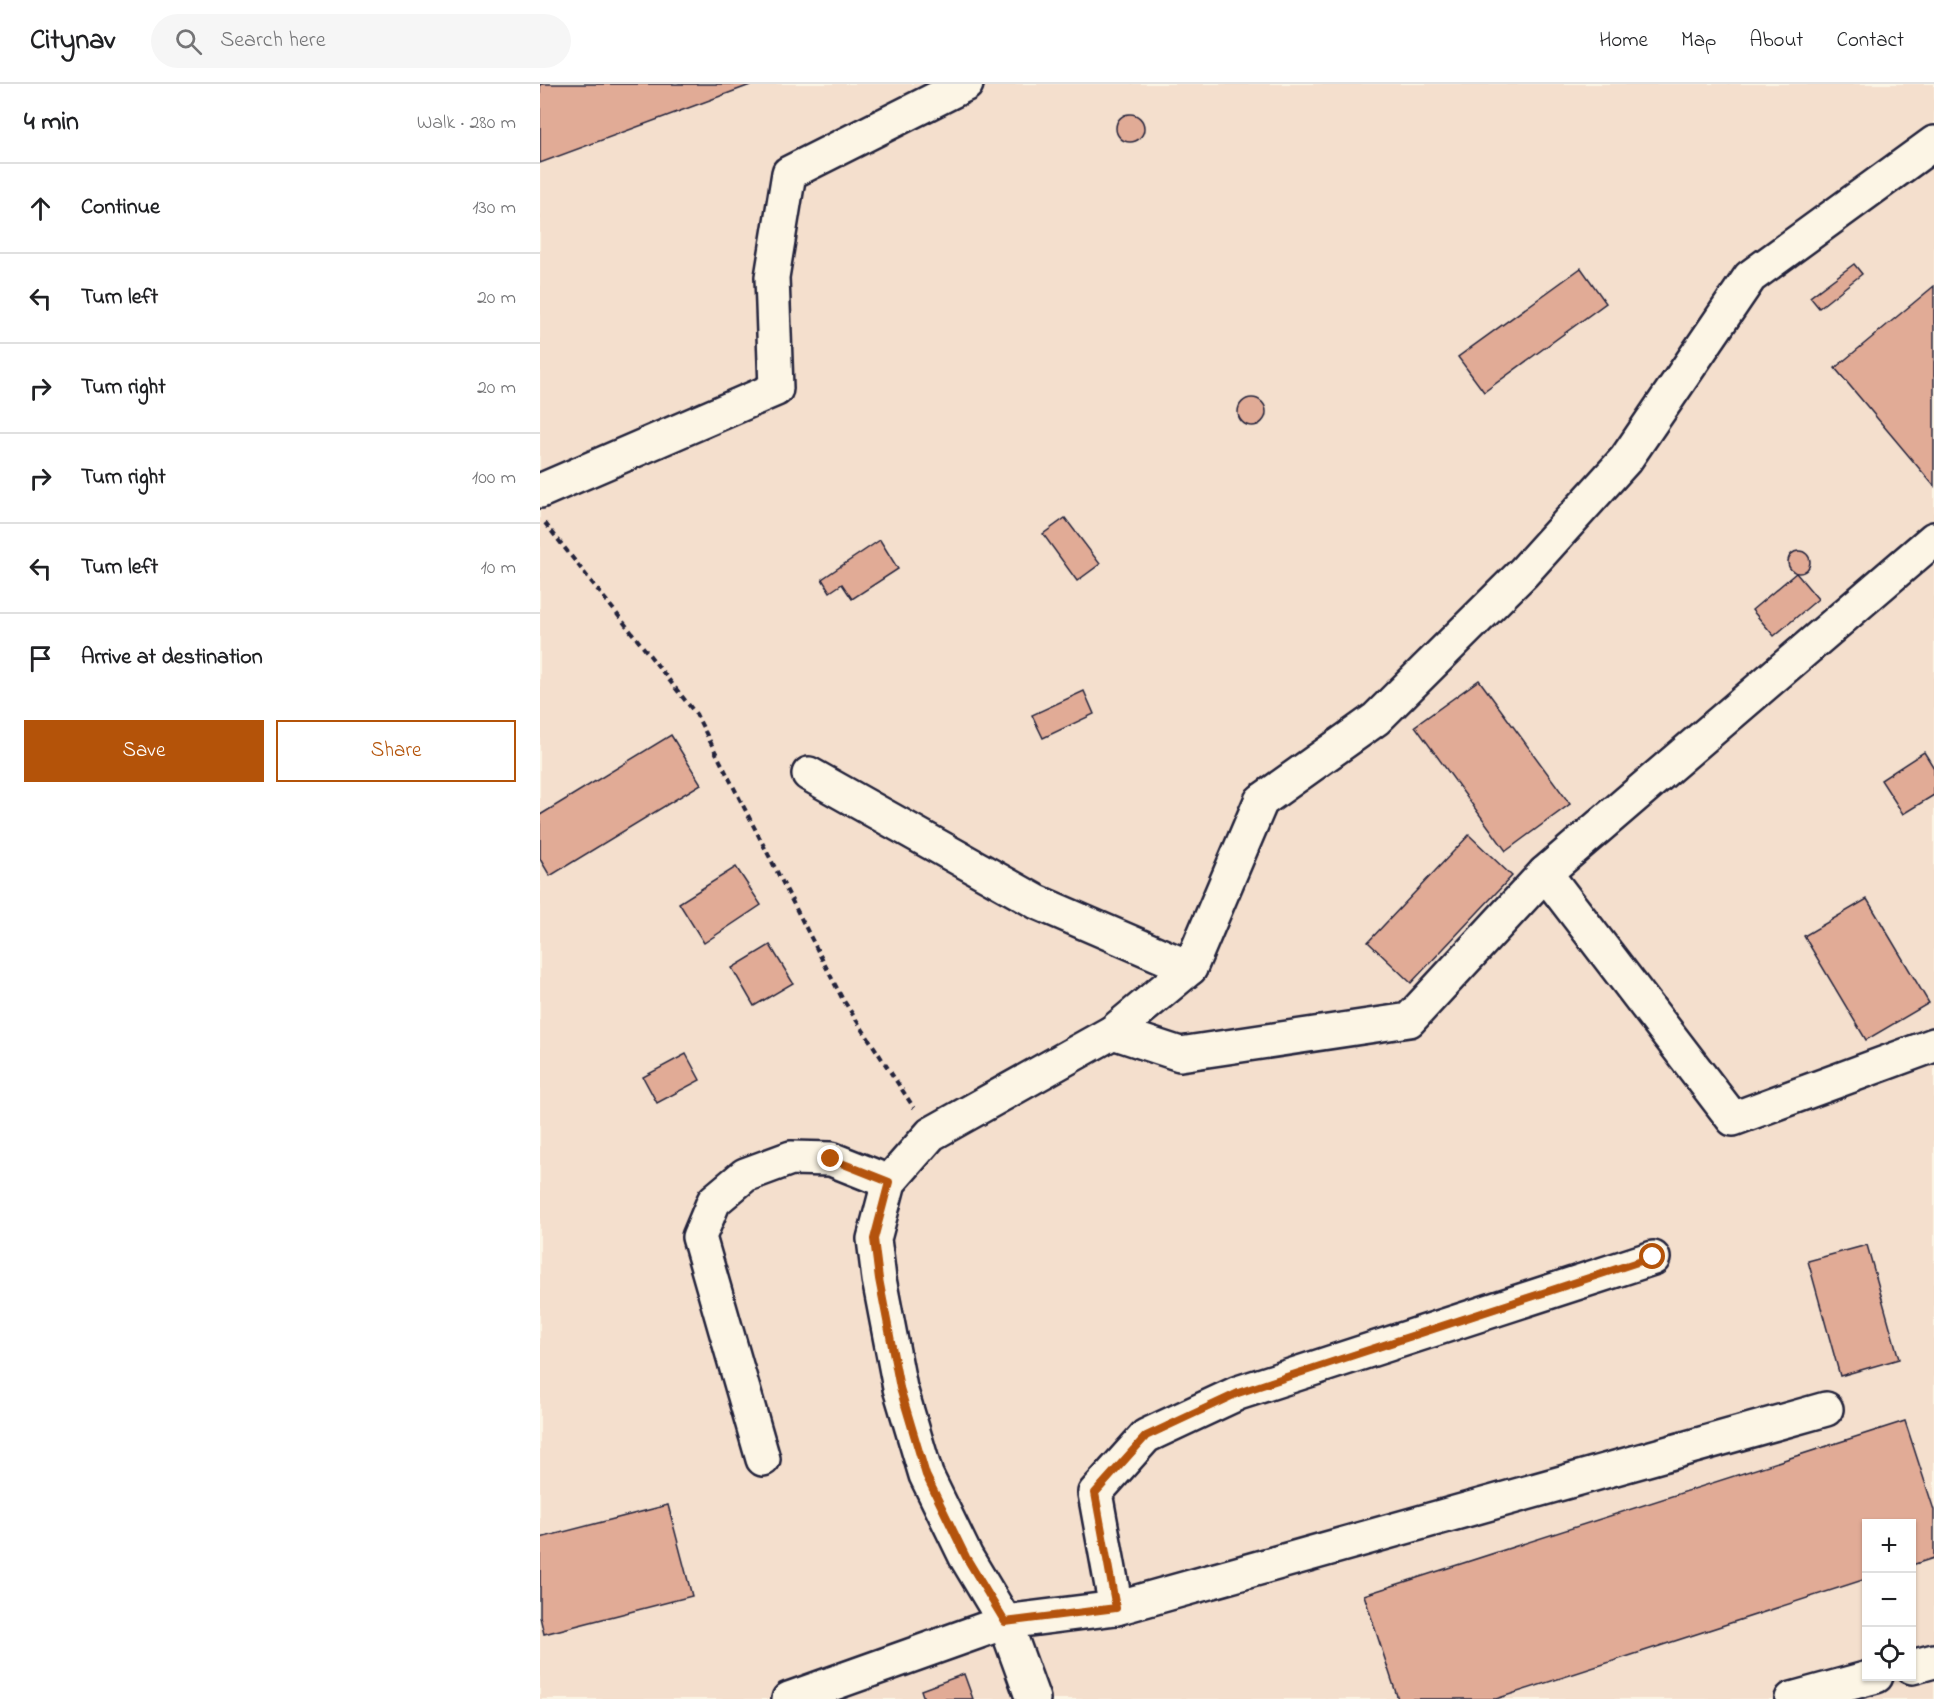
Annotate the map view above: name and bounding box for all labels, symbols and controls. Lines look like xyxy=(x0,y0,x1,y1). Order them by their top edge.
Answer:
search box xyxy=(151,14,571,68)
text: Citynav xyxy=(30,21,115,62)
icon: search xyxy=(172,25,205,58)
text: Search here xyxy=(220,25,326,57)
text: Home xyxy=(1599,26,1648,56)
text: Map xyxy=(1681,26,1716,56)
text: About xyxy=(1749,26,1803,56)
text: Contact xyxy=(1836,26,1904,56)
text: 4 min xyxy=(24,104,79,142)
text: Walk · 280 m xyxy=(417,109,516,138)
icon: ahead xyxy=(24,192,57,225)
text: Continue xyxy=(81,192,160,224)
text: 130 m xyxy=(472,194,516,223)
icon: left xyxy=(24,282,57,315)
text: Turn left xyxy=(81,282,158,314)
text: 20 m xyxy=(477,284,516,313)
icon: right xyxy=(24,372,57,405)
text: Turn right xyxy=(81,372,166,404)
text: 20 m xyxy=(477,374,516,403)
icon: right xyxy=(24,462,57,495)
text: Turn right xyxy=(81,462,166,494)
text: 100 m xyxy=(472,464,516,493)
icon: left xyxy=(24,552,57,585)
text: Turn left xyxy=(81,552,158,584)
text: 10 m xyxy=(480,554,516,583)
icon: arrive xyxy=(24,642,57,675)
text: Arrive at destination xyxy=(81,642,263,674)
button: Save xyxy=(24,720,264,782)
button: Share xyxy=(276,720,516,782)
route end xyxy=(817,1145,843,1171)
route start xyxy=(1639,1243,1665,1269)
map controls xyxy=(1862,1519,1916,1681)
button: + xyxy=(1862,1519,1916,1573)
button: − xyxy=(1862,1573,1916,1627)
button: locate xyxy=(1862,1627,1916,1681)

